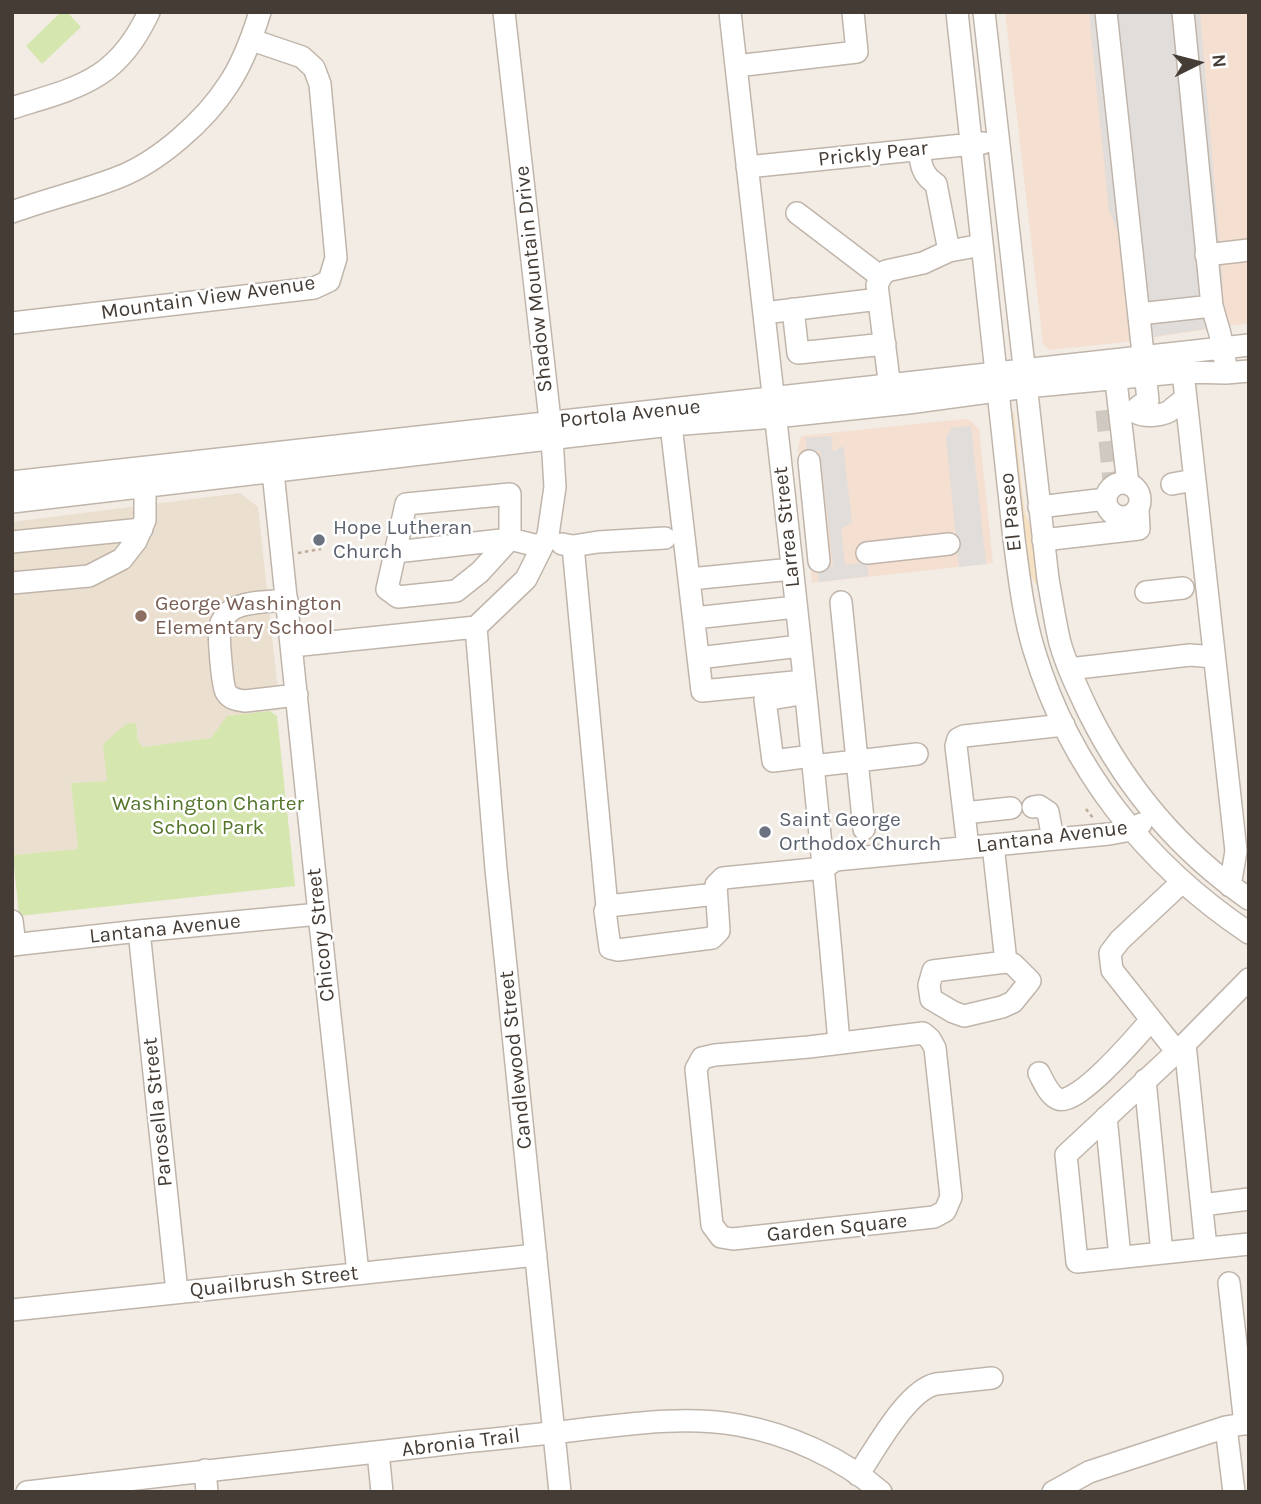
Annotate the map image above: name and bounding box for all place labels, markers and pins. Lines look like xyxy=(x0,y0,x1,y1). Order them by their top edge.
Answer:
place label: Hope Lutheran Church xyxy=(333,515,472,565)
marker: Hope Lutheran Church xyxy=(311,532,327,548)
place label: George Washington Elementary School xyxy=(155,591,342,641)
marker: George Washington Elementary School xyxy=(133,608,149,624)
place label: Saint George Orthodox Church xyxy=(779,807,941,857)
marker: Saint George Orthodox Church xyxy=(757,824,773,840)

